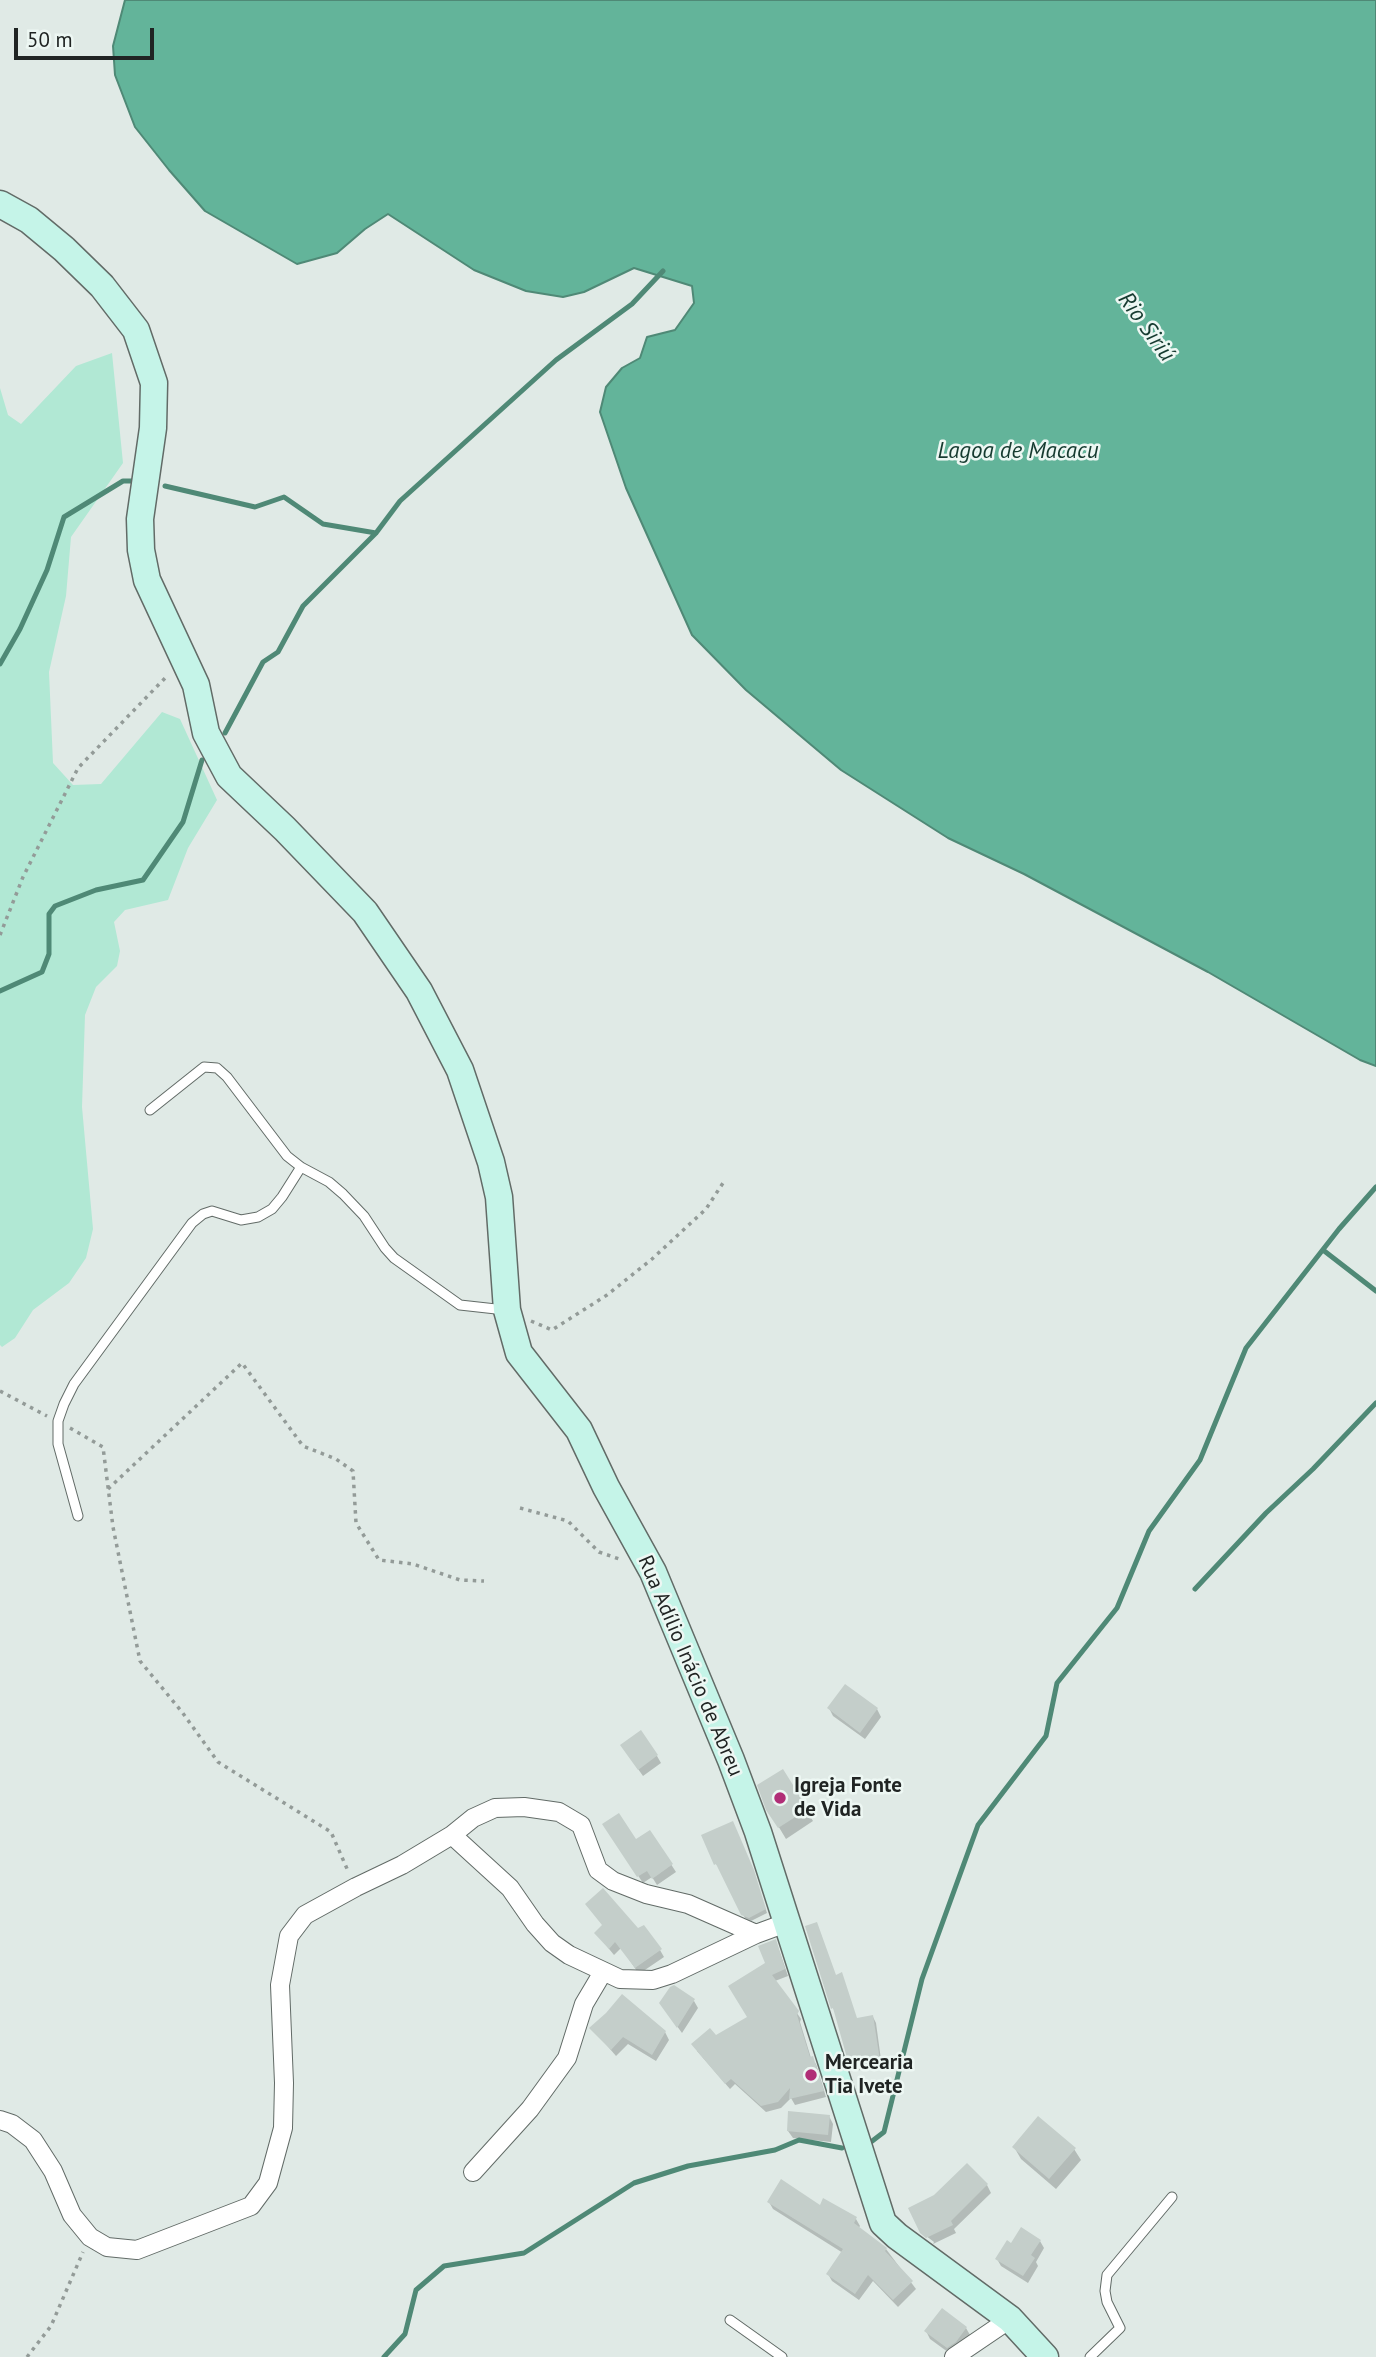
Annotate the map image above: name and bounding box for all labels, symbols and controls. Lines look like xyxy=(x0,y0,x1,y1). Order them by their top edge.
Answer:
scale bar xyxy=(18,14,158,58)
text: 50 m xyxy=(27,26,73,53)
water label: Rio Siriú xyxy=(1112,287,1180,367)
water label: Lagoa de Macacu xyxy=(938,437,1098,465)
street label: Rua Adílio Inácio de Abreu xyxy=(632,1552,748,1780)
place label: Igreja Fonte de Vida xyxy=(794,1773,902,1823)
marker: Igreja Fonte de Vida xyxy=(772,1790,788,1806)
place label: Mercearia Tia Ivete xyxy=(825,2050,913,2100)
marker: Mercearia Tia Ivete xyxy=(803,2067,819,2083)

